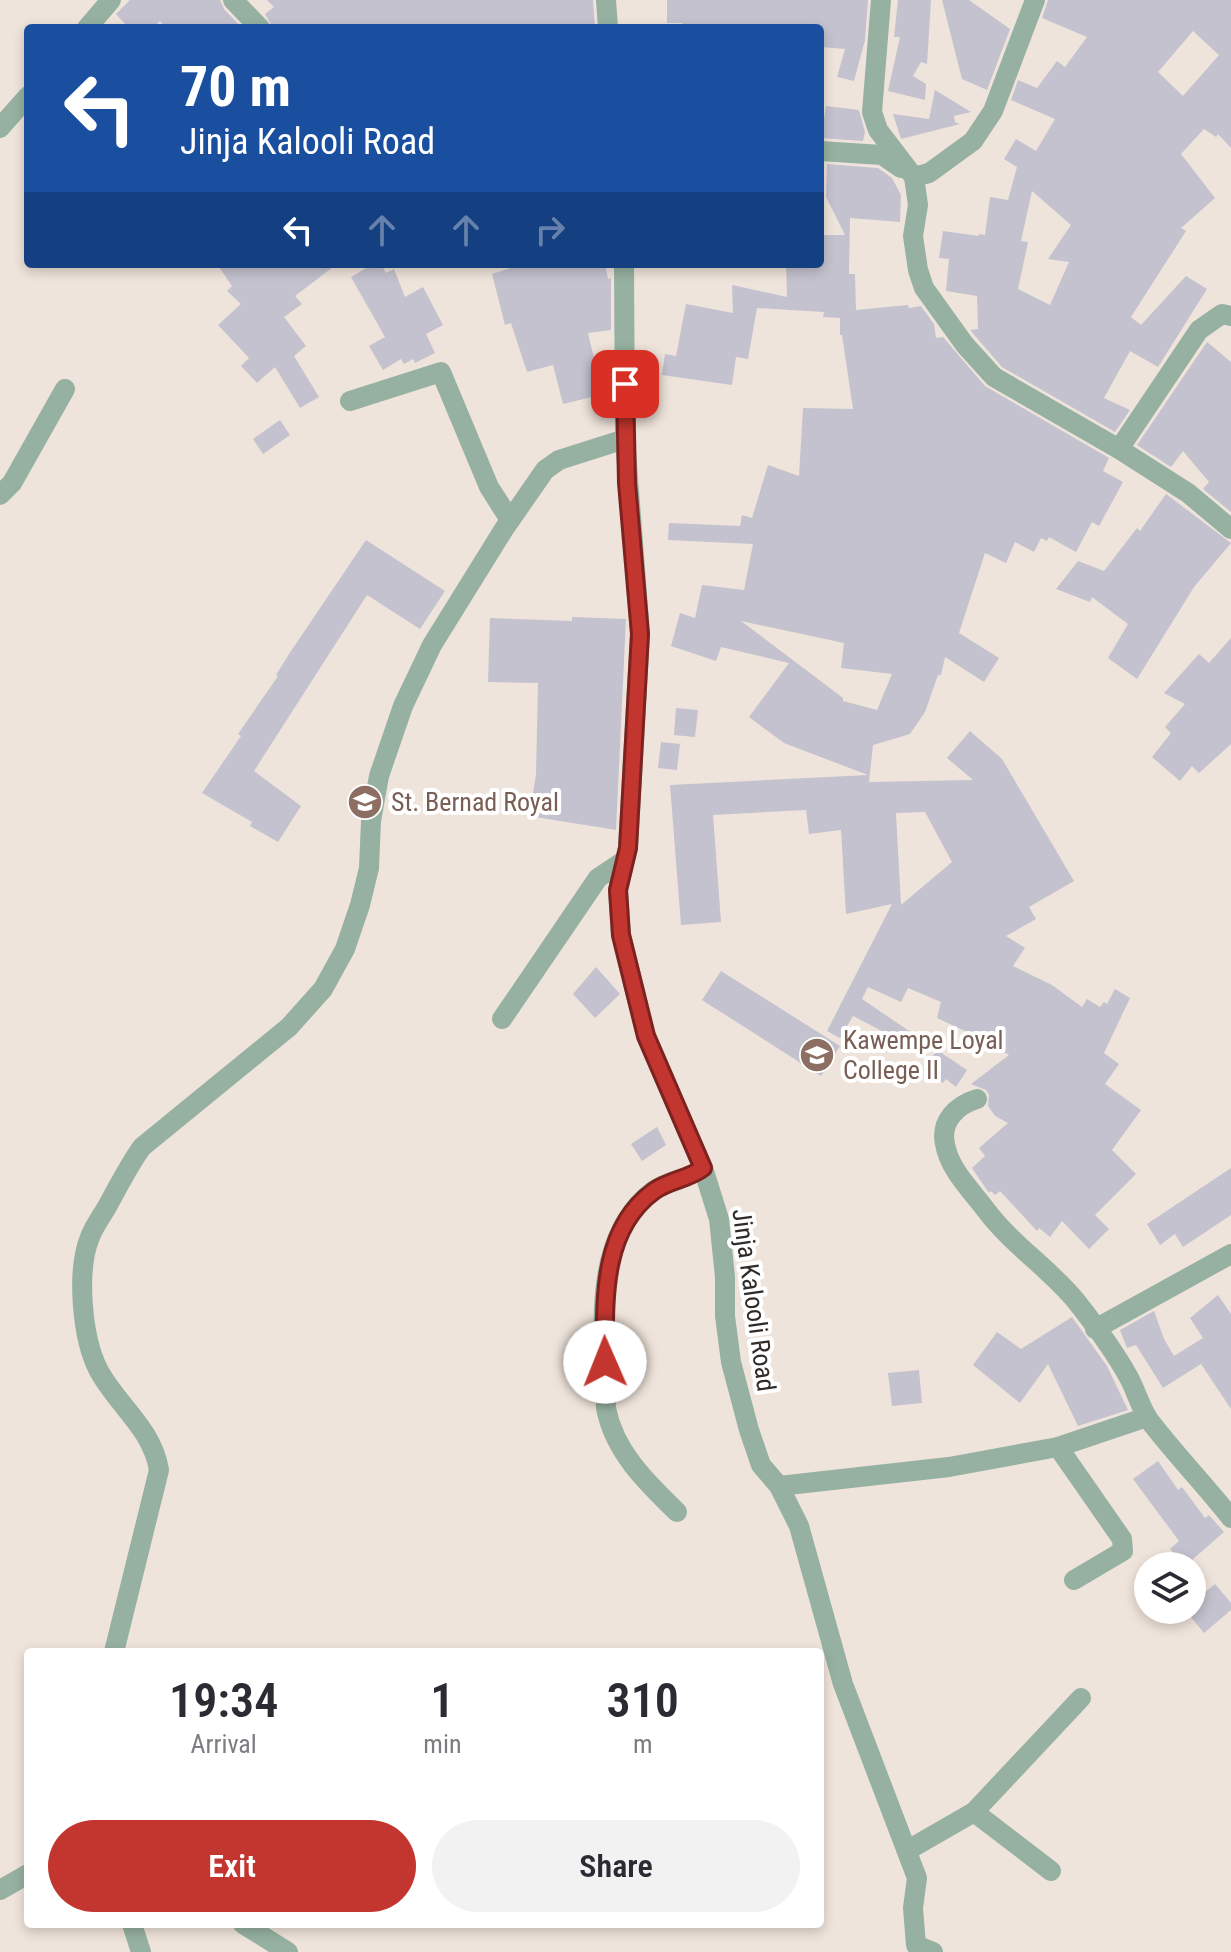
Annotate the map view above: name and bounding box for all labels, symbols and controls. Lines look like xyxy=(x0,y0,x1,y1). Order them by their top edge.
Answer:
text: 70 m xyxy=(180,54,291,120)
icon: left xyxy=(48,56,152,160)
text: Jinja Kalooli Road xyxy=(180,121,435,163)
icon: left xyxy=(276,208,320,252)
icon: ahead xyxy=(360,208,404,252)
icon: ahead xyxy=(444,208,488,252)
icon: right xyxy=(528,208,572,252)
pin xyxy=(591,350,659,418)
icon: arrive xyxy=(603,362,647,406)
school or university icon: St. Bernad Royal xyxy=(346,783,384,821)
place label: St. Bernad Royal xyxy=(391,787,559,817)
place label: Kawempe Loyal College II xyxy=(843,1025,1004,1085)
school or university icon: Kawempe Loyal College II xyxy=(798,1036,836,1074)
street label: Jinja Kalooli Road xyxy=(726,1207,782,1393)
position arrow xyxy=(563,1320,647,1404)
map controls xyxy=(1134,1552,1206,1624)
button: layers xyxy=(1134,1552,1206,1624)
text: 19:34 xyxy=(169,1672,278,1729)
text: 1 xyxy=(430,1672,454,1729)
text: 310 xyxy=(607,1672,679,1729)
text: Arrival xyxy=(191,1729,257,1759)
text: min xyxy=(423,1729,461,1759)
text: m xyxy=(633,1729,653,1759)
button: Exit xyxy=(48,1820,416,1912)
button: Share xyxy=(432,1820,800,1912)

